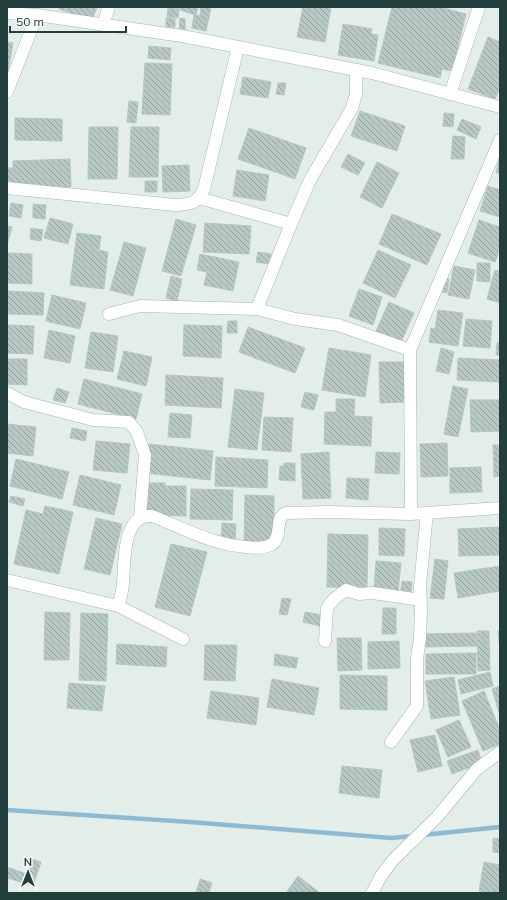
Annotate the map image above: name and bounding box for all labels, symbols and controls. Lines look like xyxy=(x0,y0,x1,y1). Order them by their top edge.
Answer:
scale bar xyxy=(10,8,126,34)
text: 50 m xyxy=(16,14,44,29)
north arrow xyxy=(8,852,48,892)
text: N xyxy=(24,855,32,869)

